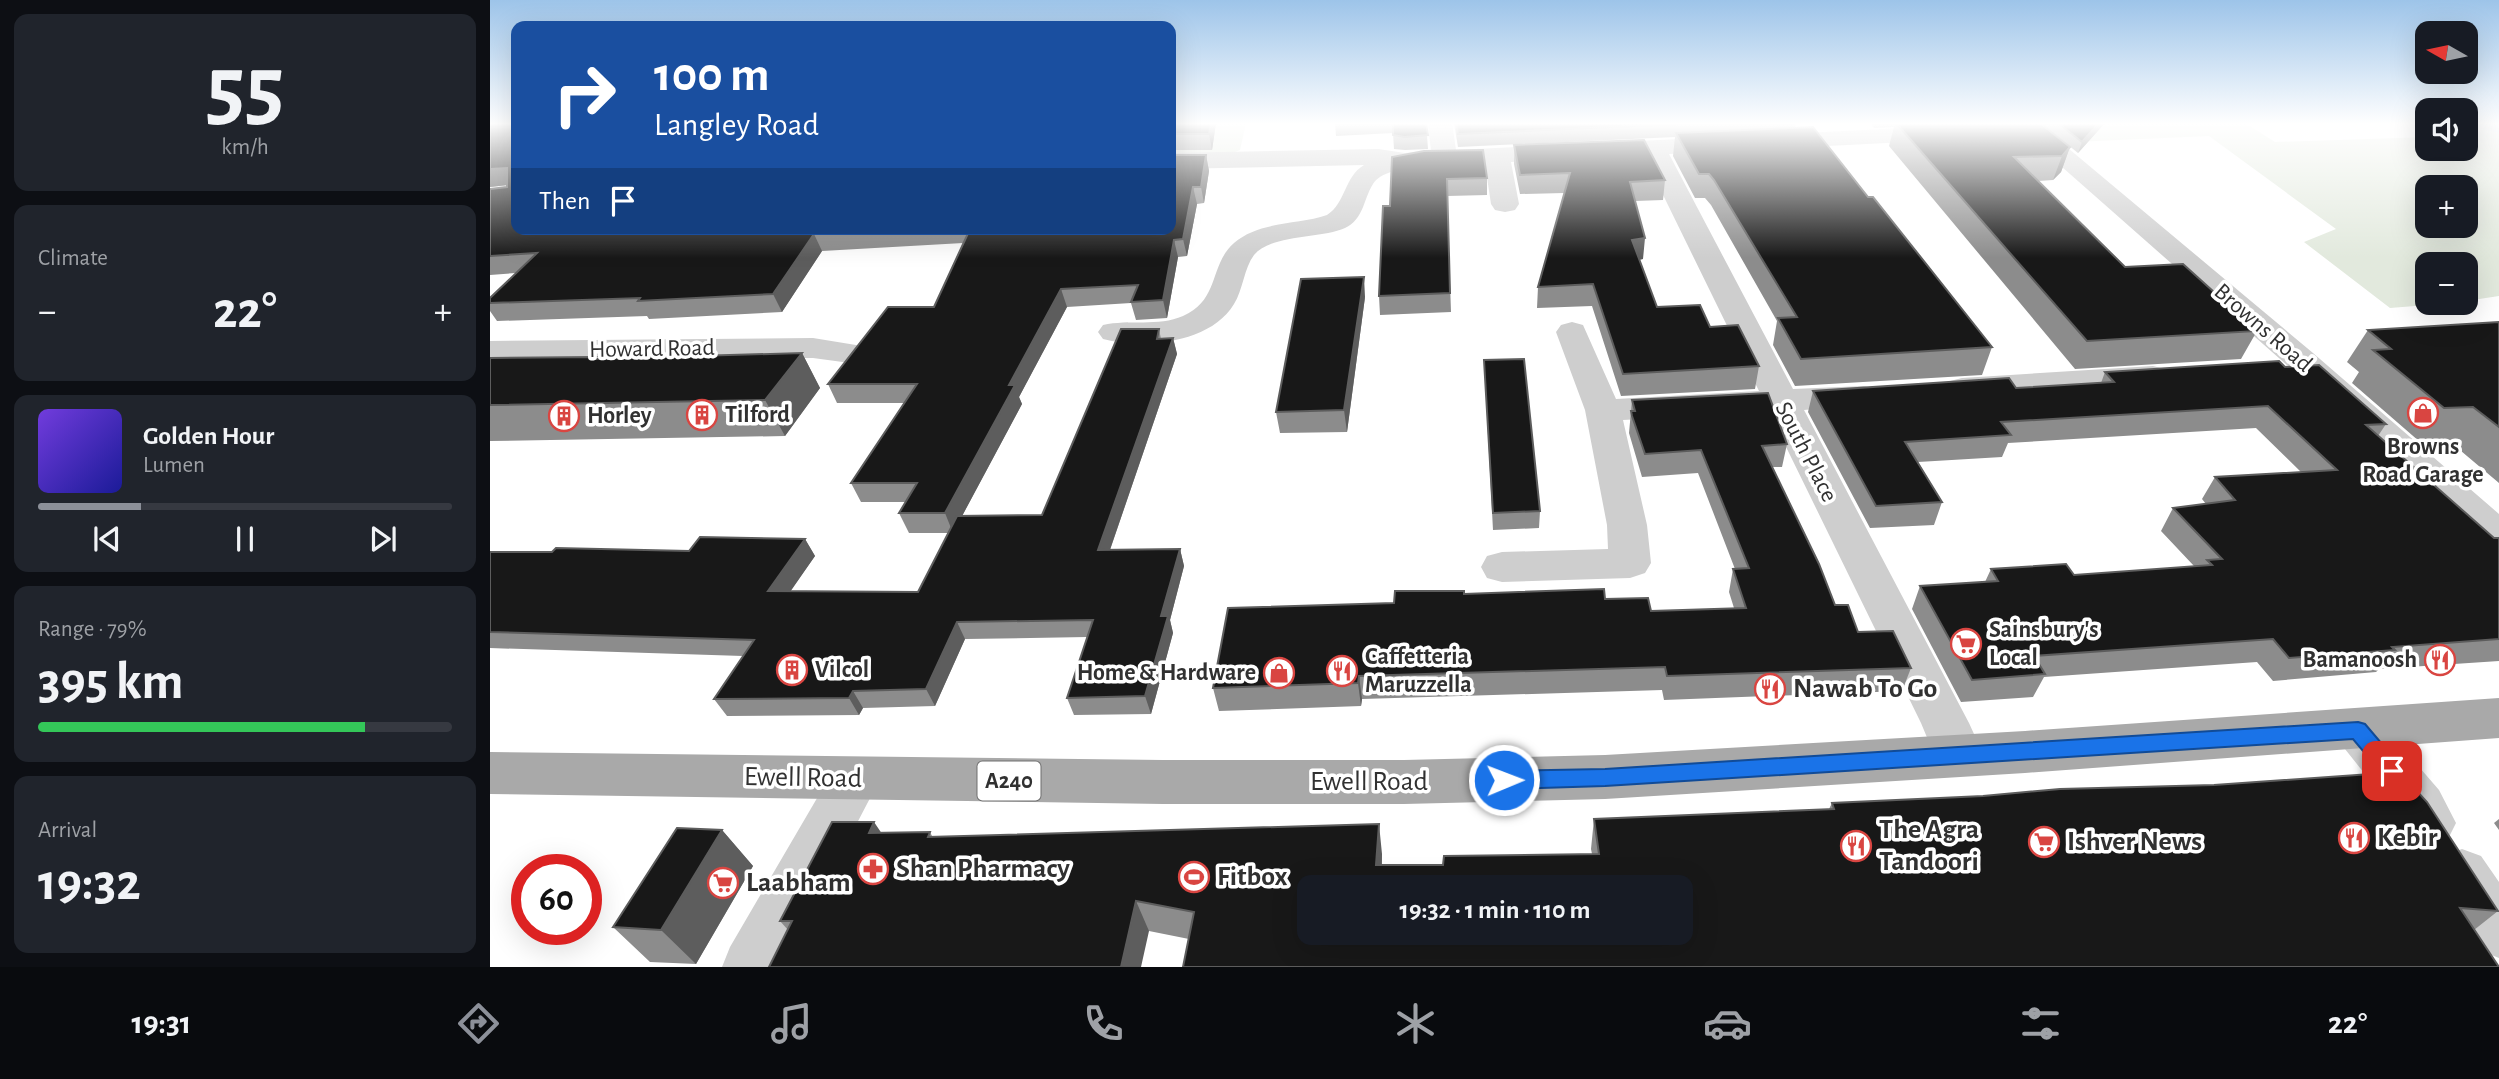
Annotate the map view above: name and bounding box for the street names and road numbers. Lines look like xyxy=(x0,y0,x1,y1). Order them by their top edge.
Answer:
street label: Browns Road xyxy=(2209,279,2317,377)
street label: Howard Road xyxy=(589,336,715,362)
street label: South Place xyxy=(1771,398,1841,506)
road number: A240 xyxy=(978,762,1040,800)
street label: Ewell Road xyxy=(744,763,862,793)
street label: Ewell Road xyxy=(1310,768,1428,796)

